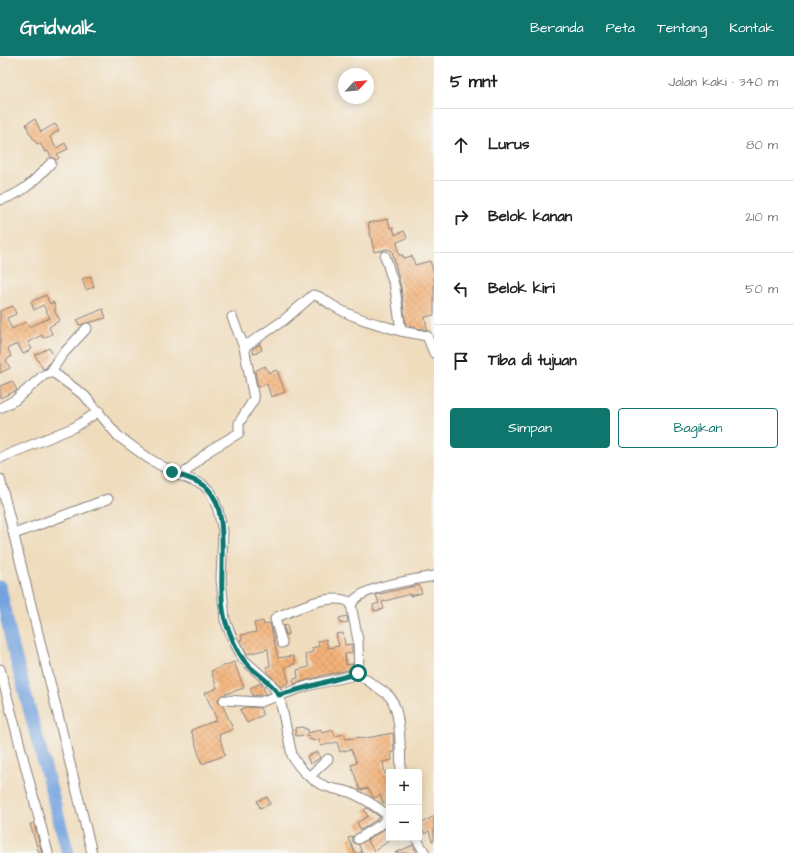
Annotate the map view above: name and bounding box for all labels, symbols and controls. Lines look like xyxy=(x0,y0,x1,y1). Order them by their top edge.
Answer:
text: Gridwalk xyxy=(20,15,96,42)
text: Beranda xyxy=(530,18,584,38)
text: Peta xyxy=(606,18,635,38)
text: Tentang xyxy=(657,18,707,38)
text: Kontak xyxy=(729,18,774,38)
north arrow xyxy=(338,68,374,104)
text: 5 mnt xyxy=(450,70,497,94)
text: Jalan kaki · 340 m xyxy=(668,73,778,91)
icon: ahead xyxy=(450,134,472,156)
text: Lurus xyxy=(488,134,529,155)
text: 80 m xyxy=(746,136,778,154)
icon: right xyxy=(450,206,472,228)
text: Belok kanan xyxy=(488,206,572,227)
text: 210 m xyxy=(745,208,778,226)
icon: left xyxy=(450,278,472,300)
text: Belok kiri xyxy=(488,278,555,299)
text: 50 m xyxy=(745,280,778,298)
icon: arrive xyxy=(450,350,472,372)
text: Tiba di tujuan xyxy=(488,350,577,371)
button: Simpan xyxy=(450,408,610,448)
button: Bagikan xyxy=(618,408,778,448)
route end xyxy=(163,463,181,481)
route start xyxy=(349,664,367,682)
map controls xyxy=(386,769,422,841)
button: + xyxy=(386,769,422,805)
button: − xyxy=(386,805,422,841)

